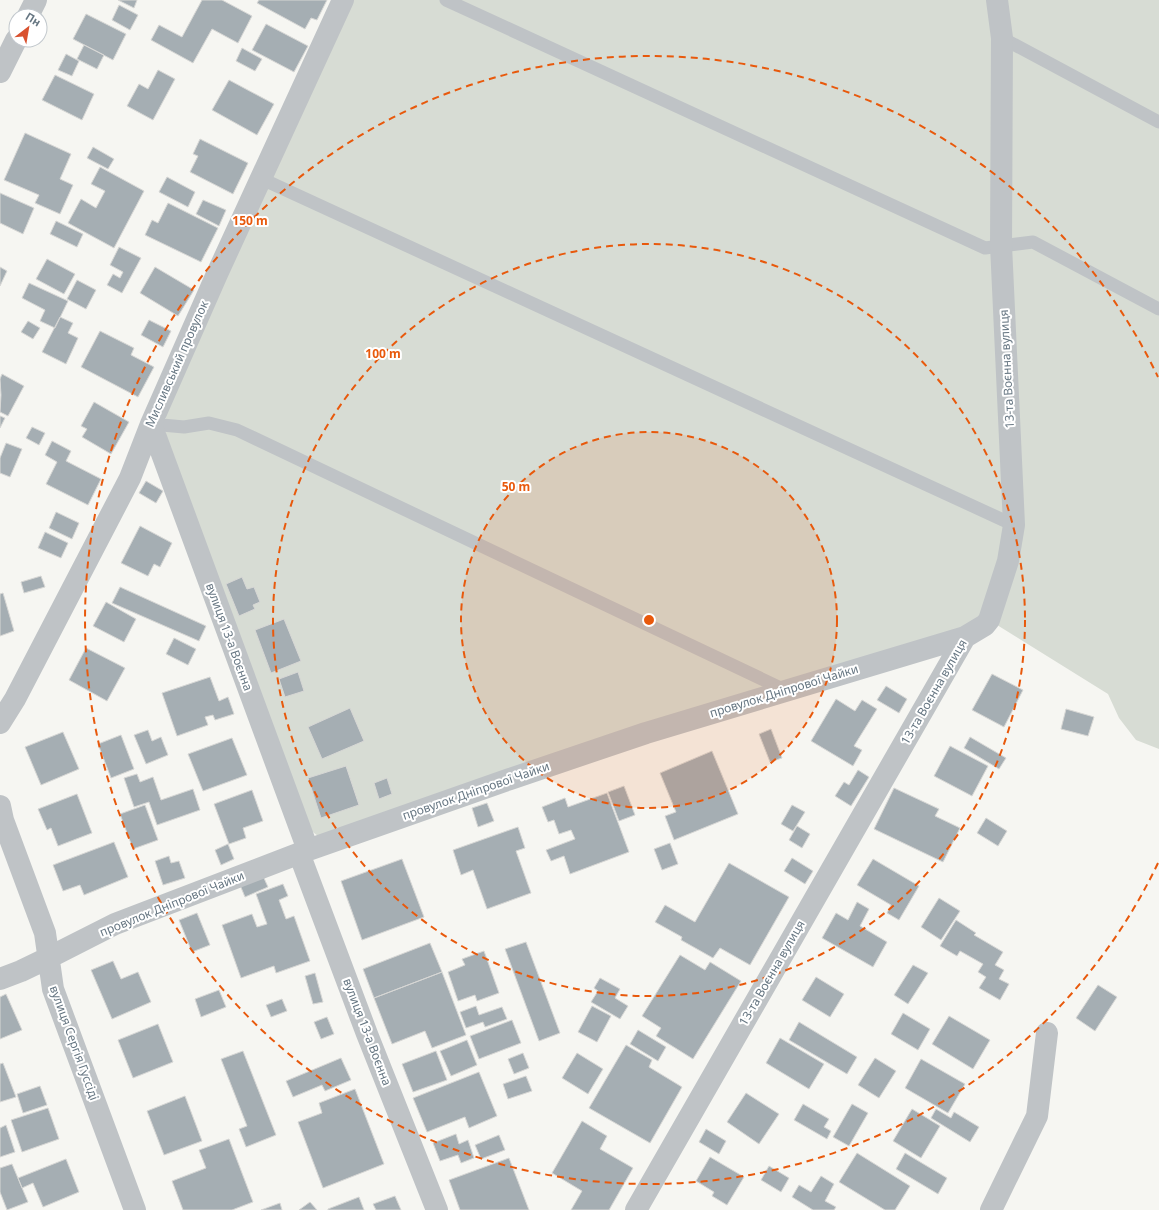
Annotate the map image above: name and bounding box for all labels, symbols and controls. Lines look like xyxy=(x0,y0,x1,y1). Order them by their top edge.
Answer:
north arrow xyxy=(8,8,48,48)
text: Пн xyxy=(23,9,44,29)
text: 150 m xyxy=(232,212,268,229)
street label: Мисливський провулок xyxy=(141,297,212,430)
street label: 13-та Воєнна вулиця xyxy=(995,309,1018,429)
text: 100 m xyxy=(365,345,401,362)
text: 50 m xyxy=(502,478,530,495)
street label: вулиця 13-а Воєнна xyxy=(202,581,257,693)
centre of rings xyxy=(642,613,656,627)
street label: 13-та Воєнна вулиця xyxy=(896,636,971,748)
street label: провулок Дніпрової Чайки xyxy=(707,660,860,721)
street label: провулок Дніпрової Чайки xyxy=(400,757,552,824)
street label: провулок Дніпрової Чайки xyxy=(97,867,247,940)
street label: 13-та Воєнна вулиця xyxy=(734,917,809,1029)
street label: вулиця 13-а Воєнна xyxy=(339,976,396,1088)
street label: вулиця Сергія Гуссіді xyxy=(46,983,103,1103)

